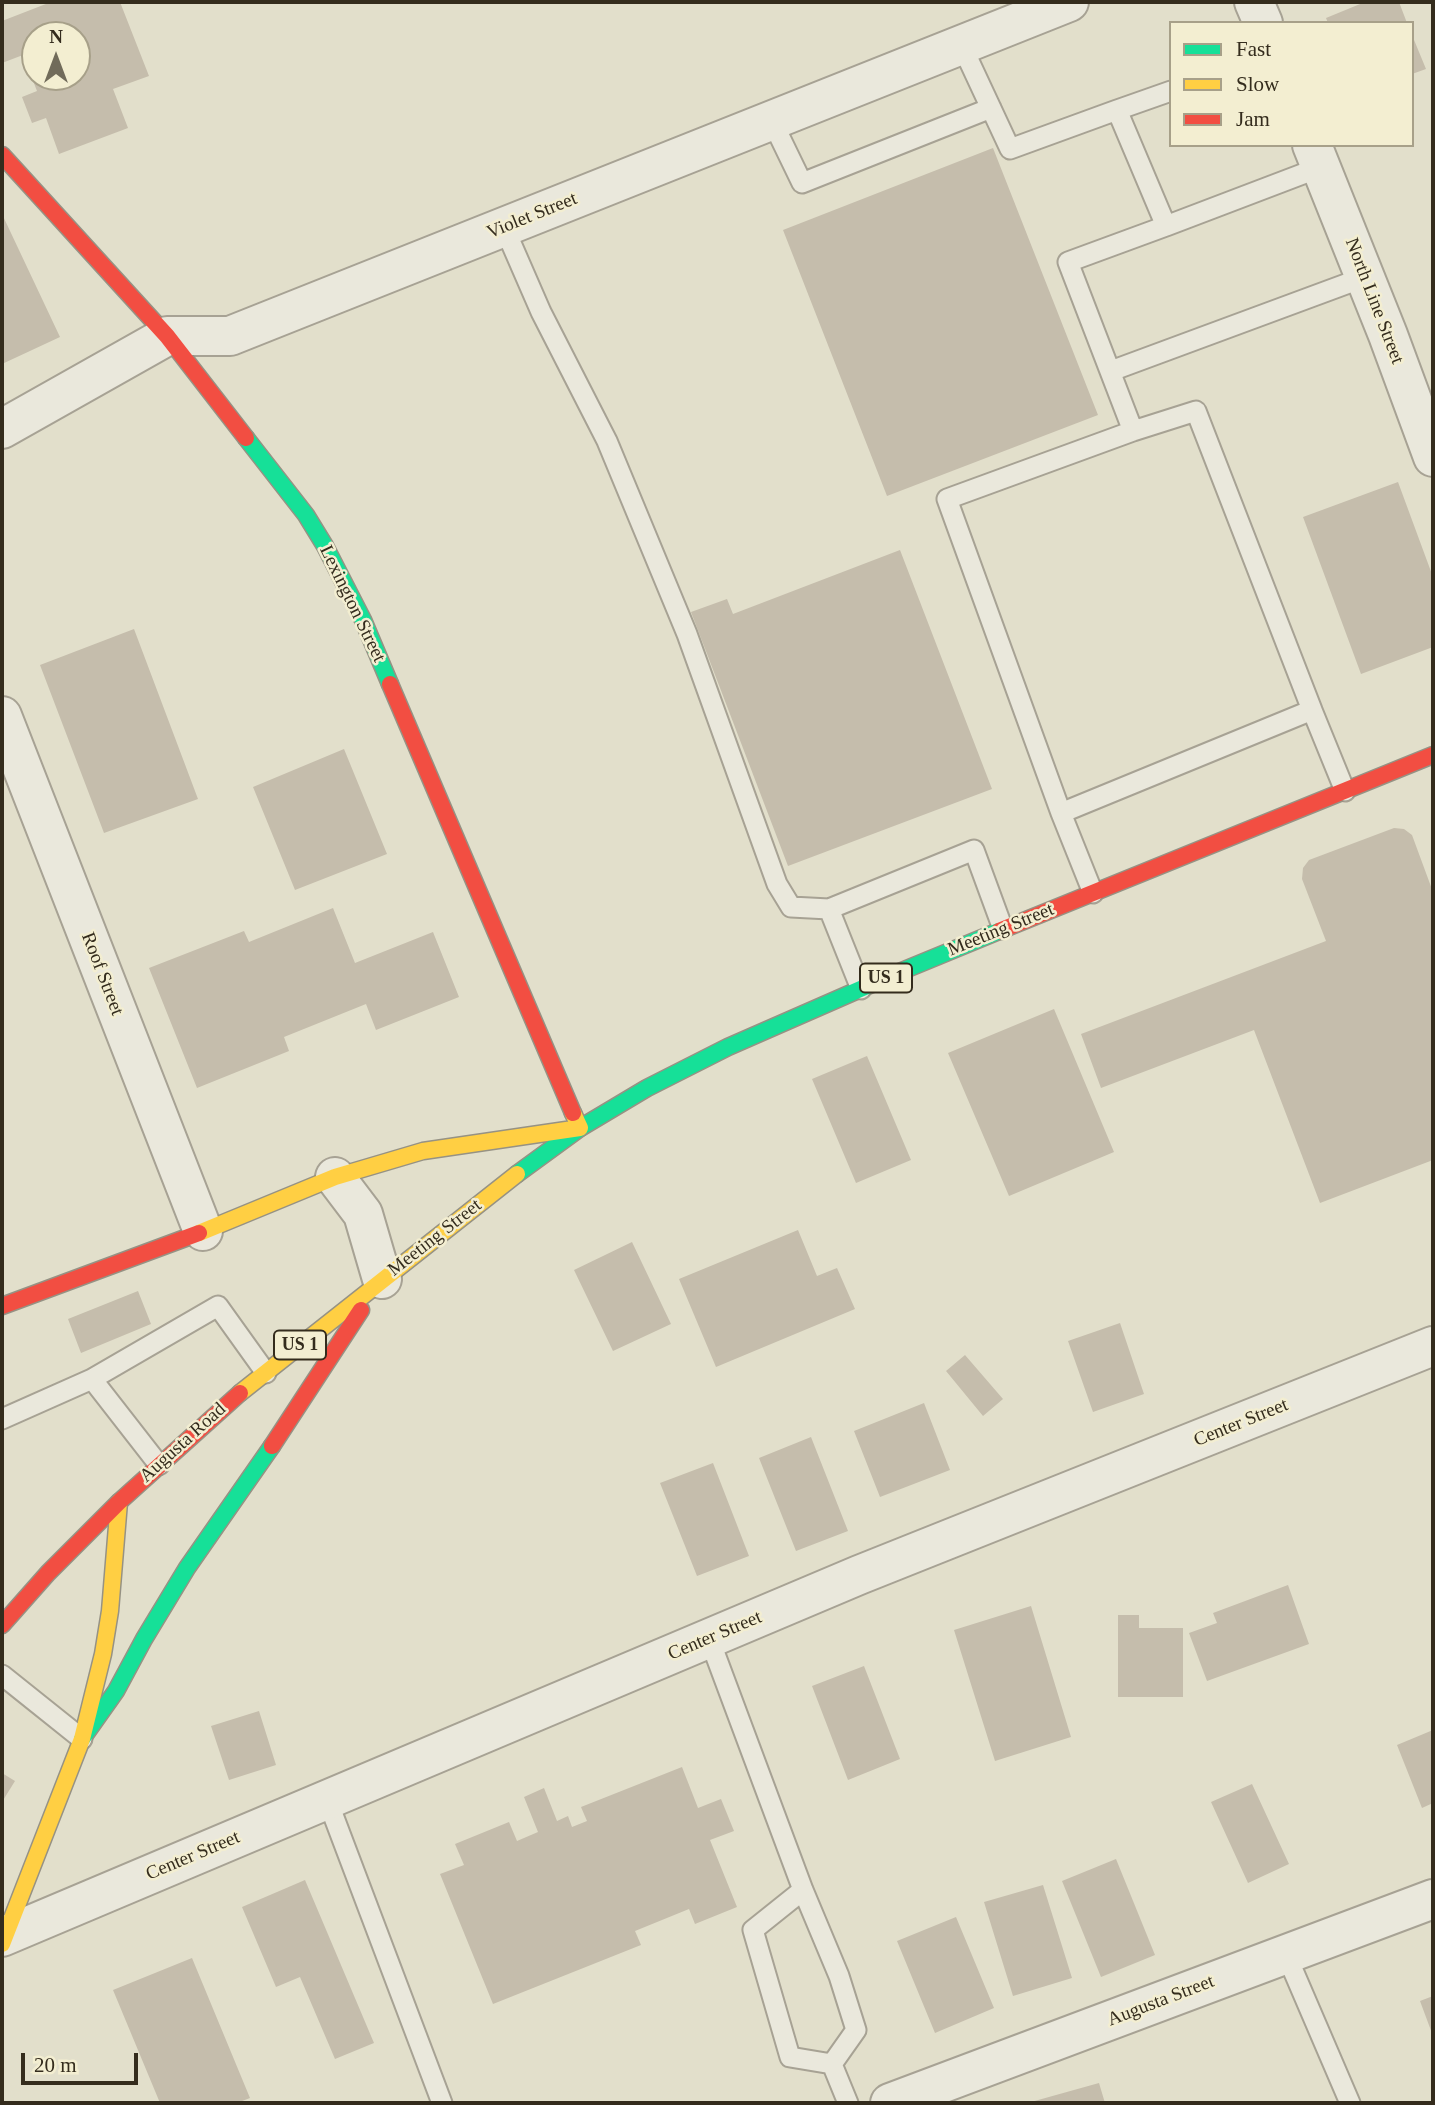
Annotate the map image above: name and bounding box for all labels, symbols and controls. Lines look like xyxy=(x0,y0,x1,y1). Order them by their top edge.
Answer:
north arrow xyxy=(21,21,91,91)
legend xyxy=(1169,21,1414,147)
text: N xyxy=(49,26,63,47)
text: Fast xyxy=(1236,37,1271,61)
text: Slow xyxy=(1236,72,1279,96)
text: Jam xyxy=(1236,107,1270,131)
street label: Violet Street xyxy=(483,188,581,244)
street label: North Line Street xyxy=(1340,235,1408,367)
street label: Lexington Street xyxy=(314,542,390,666)
street label: Meeting Street xyxy=(945,898,1057,962)
street label: Roof Street xyxy=(76,929,128,1019)
road number: US 1 xyxy=(860,964,912,993)
street label: Meeting Street xyxy=(384,1194,486,1282)
road number: US 1 xyxy=(274,1330,326,1360)
street label: Center Street xyxy=(1191,1394,1291,1452)
street label: Augusta Road xyxy=(135,1398,231,1488)
street label: Center Street xyxy=(665,1606,765,1666)
street label: Center Street xyxy=(143,1826,243,1886)
street label: Augusta Street xyxy=(1104,1970,1218,2032)
scale bar xyxy=(24,2038,142,2082)
text: 20 m xyxy=(34,2053,77,2077)

